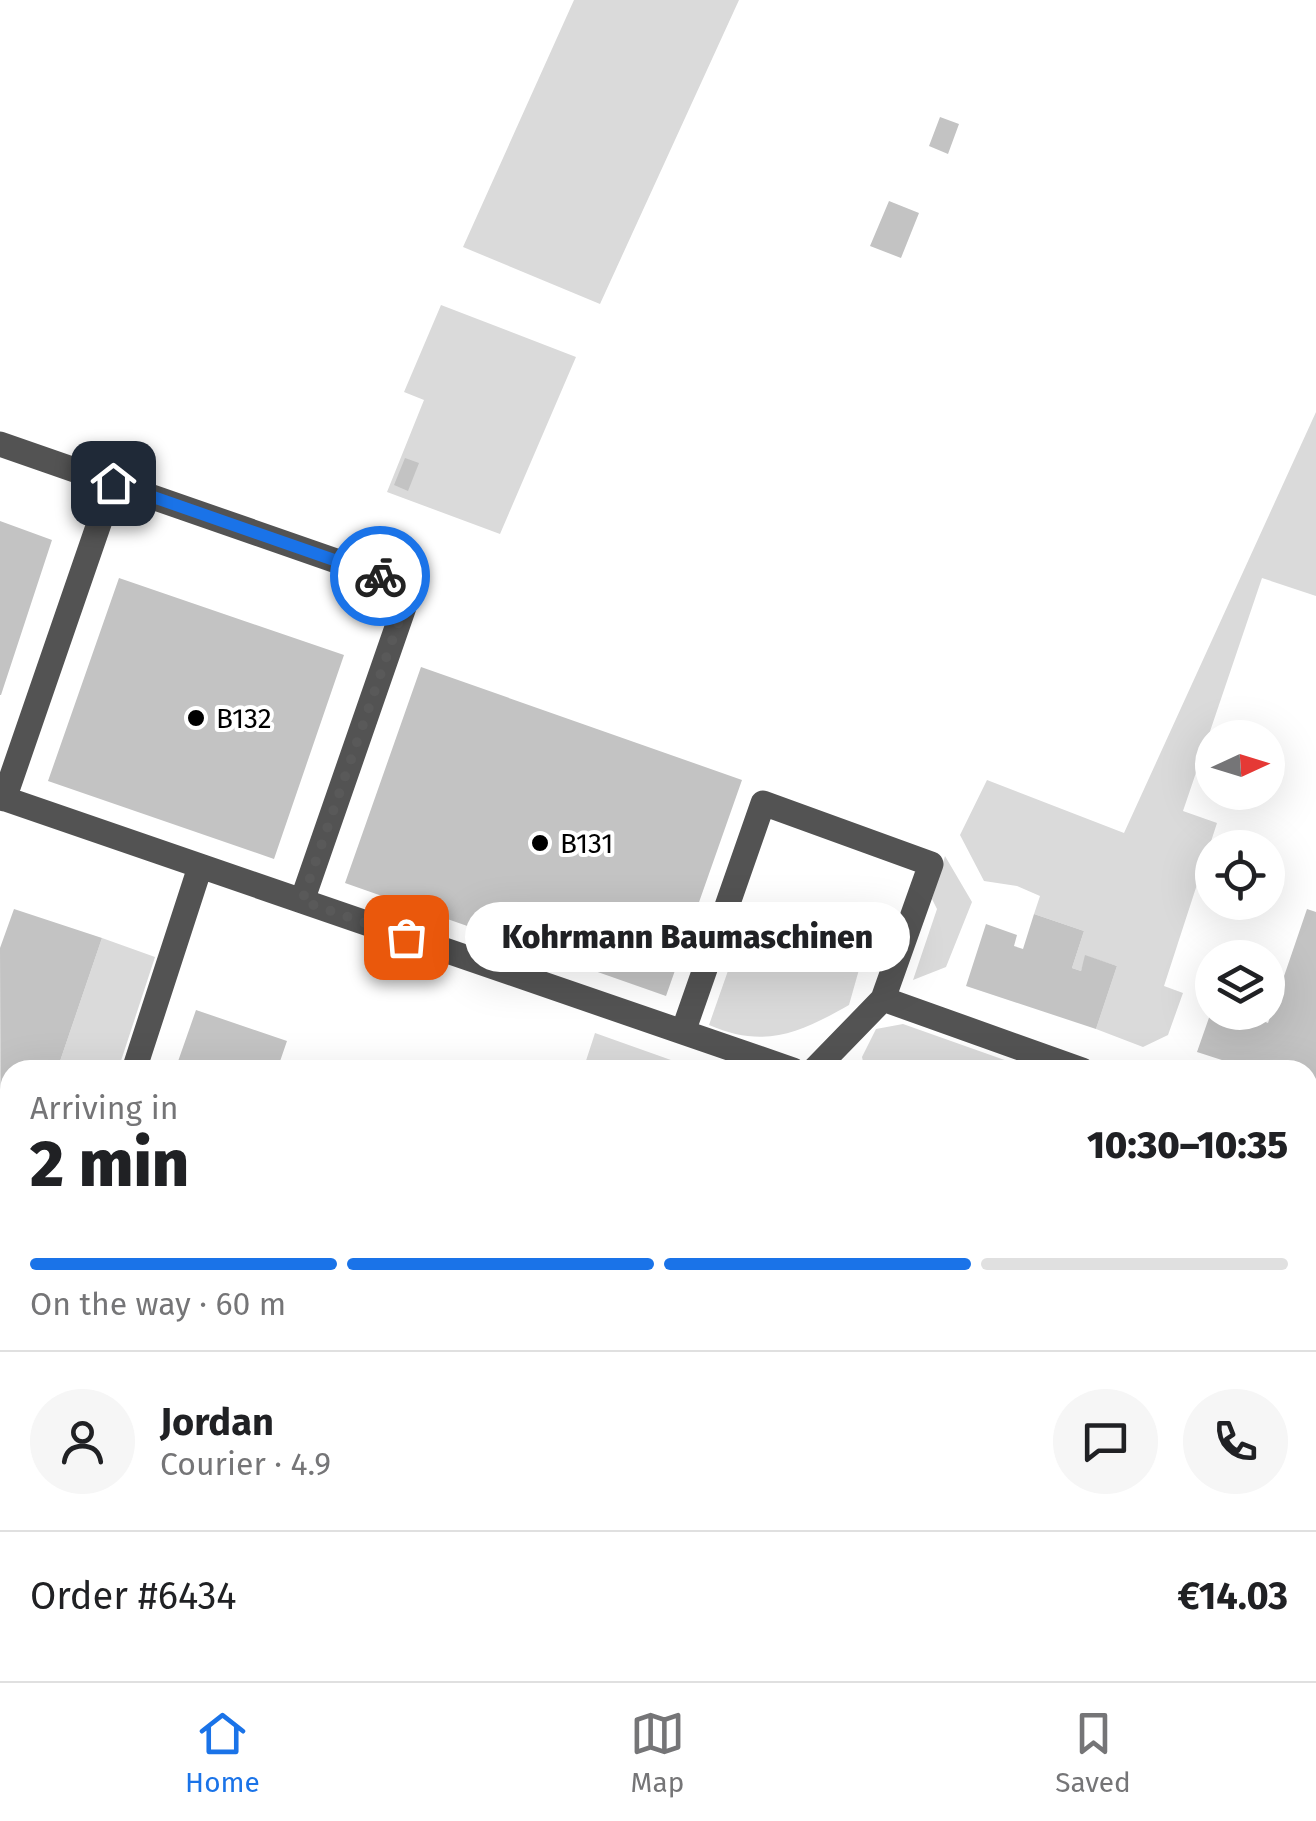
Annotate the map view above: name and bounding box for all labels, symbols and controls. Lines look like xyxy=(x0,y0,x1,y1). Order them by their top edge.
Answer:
pin xyxy=(71,441,156,526)
icon: home xyxy=(86,456,141,511)
courier xyxy=(330,526,430,626)
icon: bike xyxy=(353,549,408,604)
place label: B132 xyxy=(216,702,272,735)
marker: B132 xyxy=(185,707,207,729)
north arrow xyxy=(1195,720,1285,810)
map controls xyxy=(1195,720,1285,1030)
place label: B131 xyxy=(560,827,613,860)
button: locate xyxy=(1195,830,1285,920)
marker: B131 xyxy=(529,832,551,854)
pin xyxy=(364,895,449,980)
callout: Kohrmann Baumaschinen xyxy=(466,902,911,972)
icon: bag xyxy=(379,910,434,965)
text: Kohrmann Baumaschinen xyxy=(502,918,873,956)
button: layers xyxy=(1195,940,1285,1030)
text: Arriving in xyxy=(30,1089,178,1127)
text: 10:30–10:35 xyxy=(1087,1122,1288,1168)
text: 2 min xyxy=(30,1125,189,1203)
text: On the way · 60 m xyxy=(30,1285,286,1323)
button: person xyxy=(30,1389,135,1494)
button: chat xyxy=(1053,1389,1158,1494)
button: phone xyxy=(1183,1389,1288,1494)
text: Jordan xyxy=(160,1399,274,1445)
text: Courier · 4.9 xyxy=(160,1445,331,1483)
text: Order #6434 xyxy=(30,1573,237,1619)
text: €14.03 xyxy=(1177,1573,1288,1619)
tab: Home xyxy=(185,1706,260,1799)
tab: Map xyxy=(630,1706,685,1799)
tab: Saved xyxy=(1055,1706,1131,1799)

